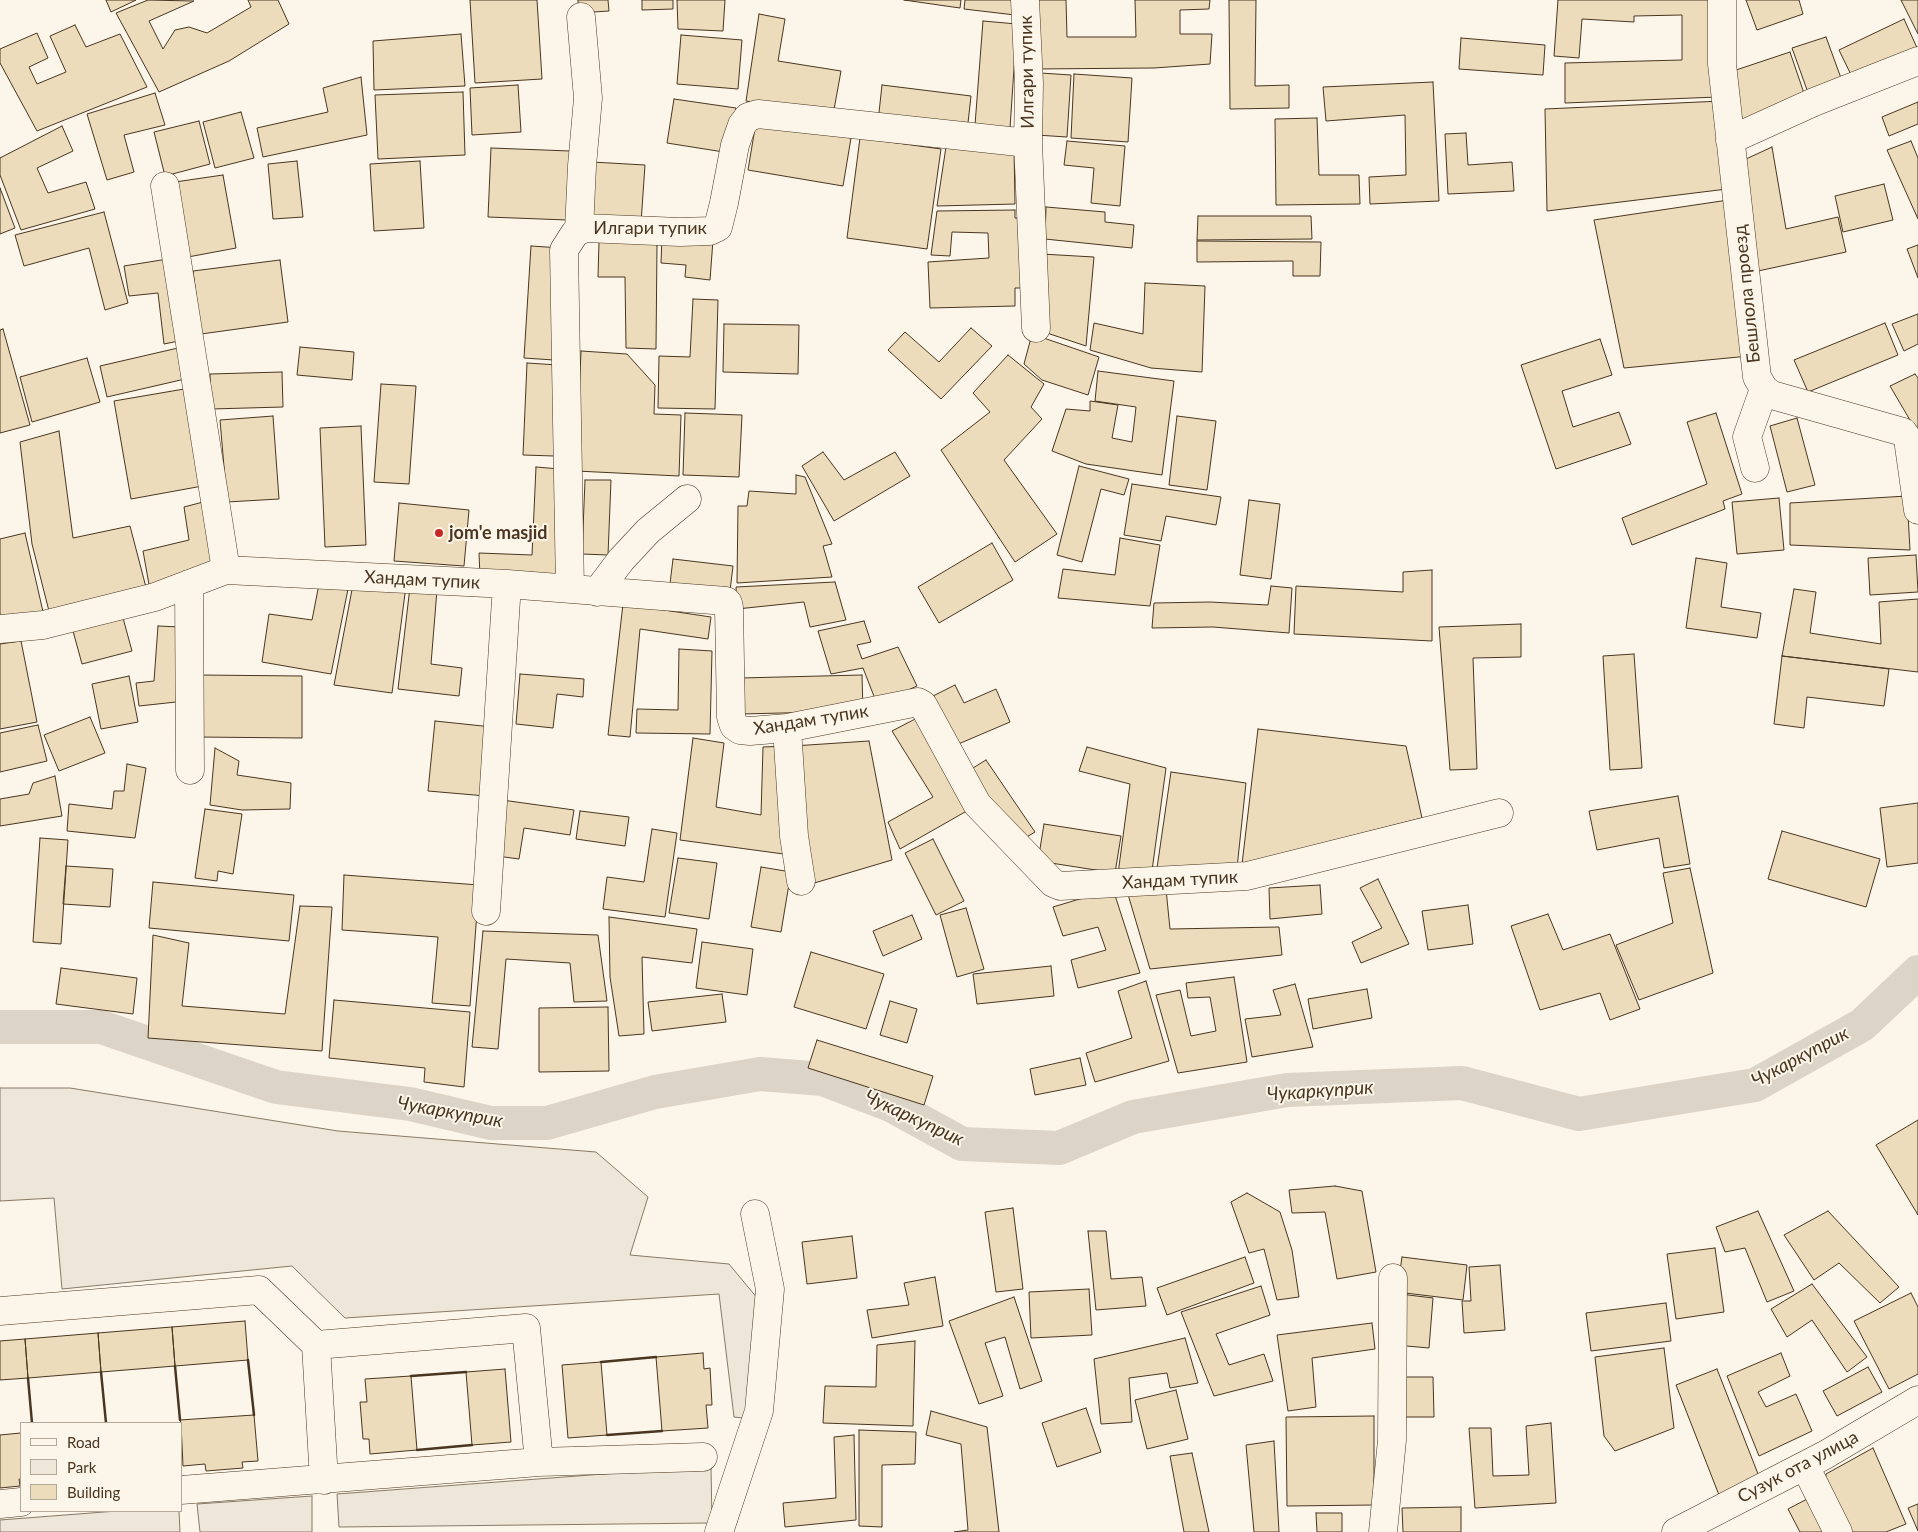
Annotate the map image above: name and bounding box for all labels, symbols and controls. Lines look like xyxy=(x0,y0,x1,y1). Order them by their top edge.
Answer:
street label: Илгари тупик xyxy=(1015,15,1039,129)
street label: Илгари тупик xyxy=(593,217,707,239)
street label: Бешлола проезд xyxy=(1729,224,1765,364)
place label: jom'e masjid xyxy=(449,522,548,544)
marker: jom'e masjid xyxy=(433,527,445,539)
street label: Хандам тупик xyxy=(363,566,481,594)
street label: Хандам тупик xyxy=(752,700,870,740)
street label: Хандам тупик xyxy=(1121,866,1239,894)
water label: Чукаркуприк xyxy=(1748,1022,1852,1092)
water label: Чукаркуприк xyxy=(1266,1076,1374,1106)
water label: Чукаркуприк xyxy=(861,1085,967,1151)
water label: Чукаркуприк xyxy=(395,1092,505,1132)
legend xyxy=(20,1422,182,1512)
street label: Сузук ота улица xyxy=(1734,1426,1862,1508)
text: Road xyxy=(67,1433,100,1451)
text: Park xyxy=(67,1458,96,1476)
text: Building xyxy=(67,1483,120,1501)

